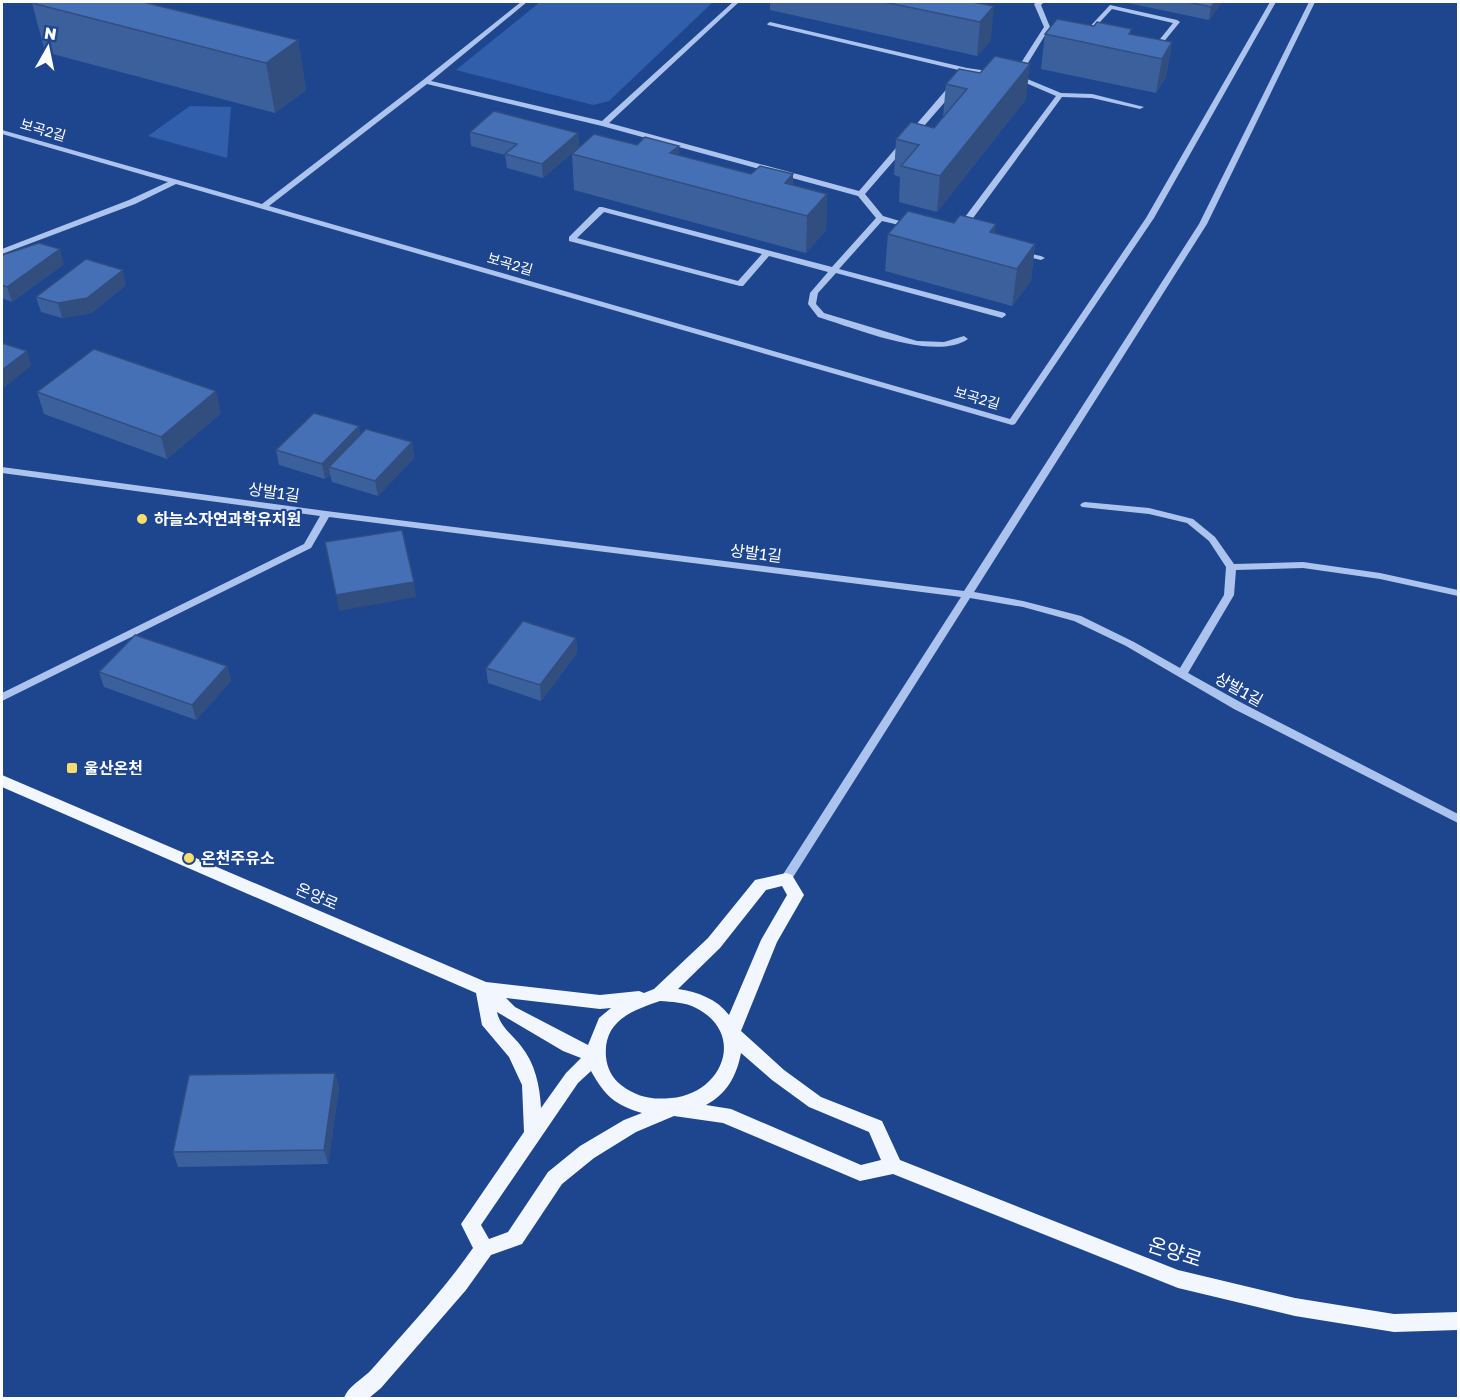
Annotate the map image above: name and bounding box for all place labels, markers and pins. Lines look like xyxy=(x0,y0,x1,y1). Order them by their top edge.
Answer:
place label: 하늘소자연과학유치원 xyxy=(154,509,301,529)
marker: 하늘소자연과학유치원 xyxy=(135,512,149,526)
place label: 울산온천 xyxy=(84,758,143,778)
marker: 울산온천 xyxy=(65,761,79,775)
place label: 온천주유소 xyxy=(201,848,275,868)
marker: 온천주유소 xyxy=(182,851,196,865)

